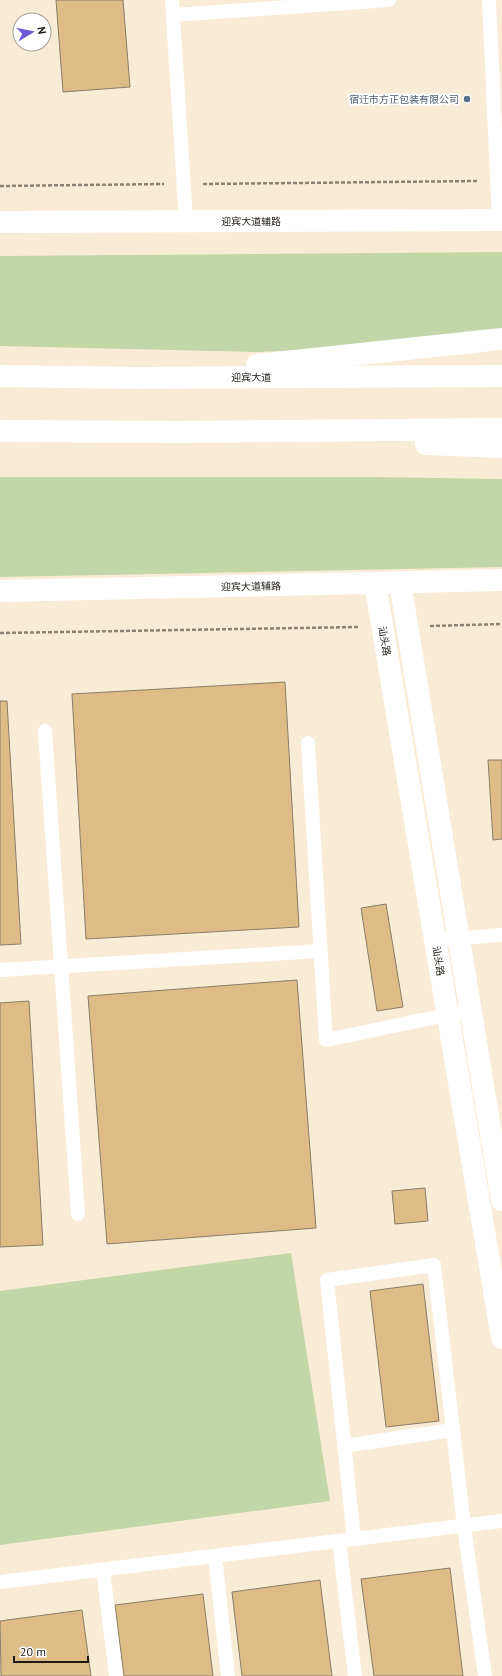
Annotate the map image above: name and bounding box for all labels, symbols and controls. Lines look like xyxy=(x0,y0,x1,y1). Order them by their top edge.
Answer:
north arrow xyxy=(12,12,52,52)
text: N xyxy=(34,25,49,35)
place label: 宿迁市方正包装有限公司 xyxy=(349,93,459,106)
marker: 宿迁市方正包装有限公司 xyxy=(462,94,472,104)
street label: 迎宾大道辅路 xyxy=(221,215,281,228)
street label: 迎宾大道 xyxy=(231,371,271,384)
street label: 迎宾大道辅路 xyxy=(221,579,281,594)
street label: 汕头路 xyxy=(376,625,394,657)
street label: 汕头路 xyxy=(430,945,447,977)
scale bar xyxy=(14,1638,88,1664)
text: 20 m xyxy=(20,1644,46,1659)

